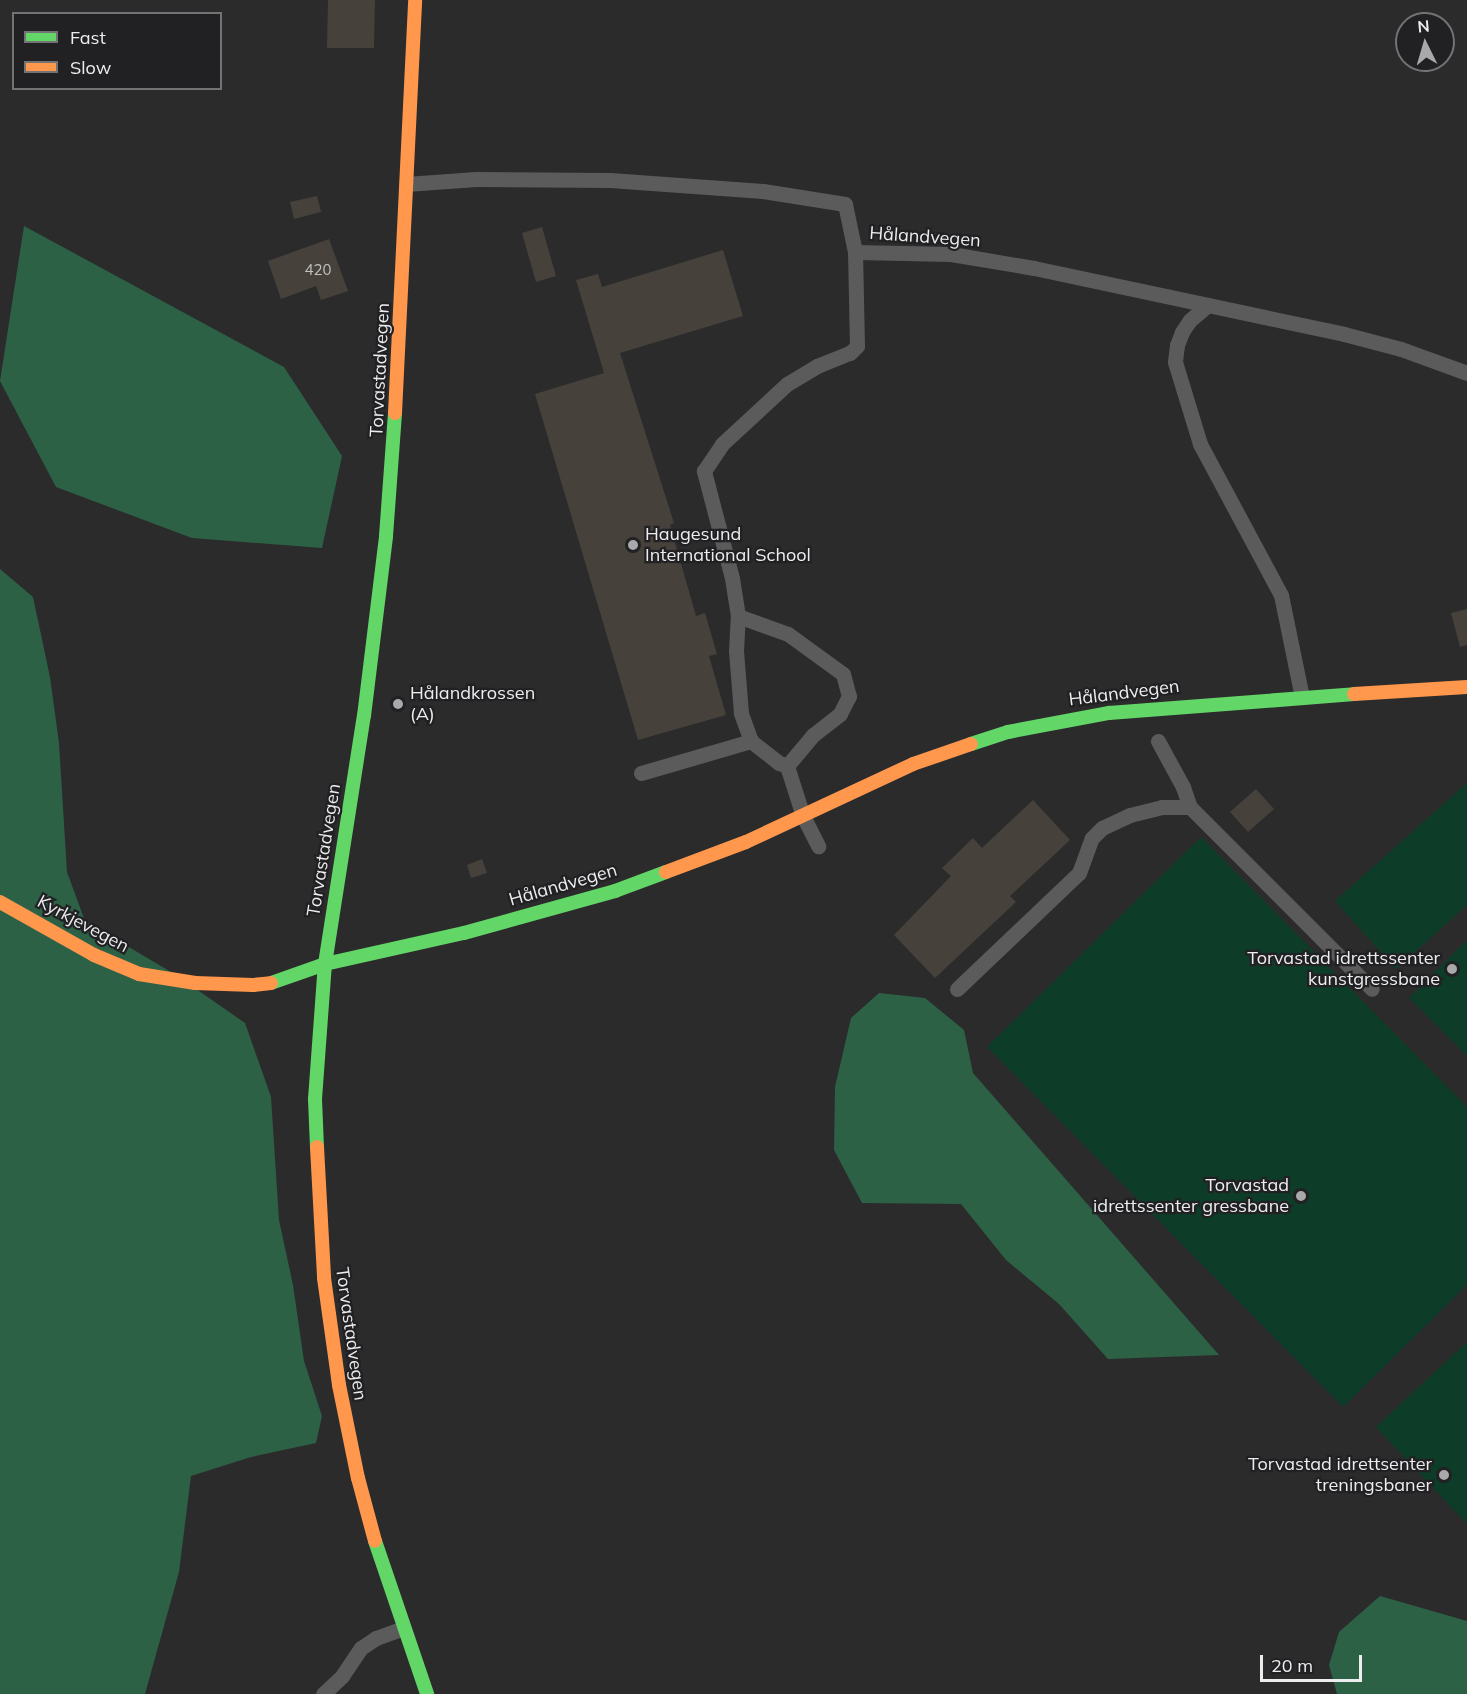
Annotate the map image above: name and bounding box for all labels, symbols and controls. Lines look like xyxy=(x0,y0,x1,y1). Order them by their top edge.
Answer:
legend xyxy=(12,12,222,90)
north arrow xyxy=(1395,12,1455,72)
text: N xyxy=(1417,16,1431,37)
text: Fast xyxy=(70,26,106,49)
text: Slow xyxy=(70,56,111,79)
street label: Hålandvegen xyxy=(869,222,981,252)
house number: 420 xyxy=(305,261,331,279)
street label: Torvastadvegen xyxy=(366,302,394,438)
place label: Haugesund International School xyxy=(645,524,811,566)
marker: Haugesund International School xyxy=(626,538,640,552)
street label: Hålandvegen xyxy=(1067,675,1181,711)
place label: Hålandkrossen (A) xyxy=(410,683,535,726)
marker: Hålandkrossen (A) xyxy=(391,697,405,711)
street label: Torvastadvegen xyxy=(303,782,345,918)
street label: Hålandvegen xyxy=(506,859,620,911)
street label: Kyrkjevegen xyxy=(33,891,133,957)
place label: Torvastad idrettssenter kunstgressbane xyxy=(1247,948,1440,990)
marker: Torvastad idrettssenter kunstgressbane xyxy=(1445,962,1459,976)
place label: Torvastad idrettssenter gressbane xyxy=(1093,1175,1289,1218)
marker: Torvastad idrettssenter gressbane xyxy=(1294,1189,1308,1203)
street label: Torvastadvegen xyxy=(331,1266,371,1402)
place label: Torvastad idrettsenter treningsbaner xyxy=(1248,1454,1432,1496)
marker: Torvastad idrettsenter treningsbaner xyxy=(1437,1468,1451,1482)
scale bar xyxy=(1263,1643,1365,1681)
text: 20 m xyxy=(1271,1654,1313,1677)

